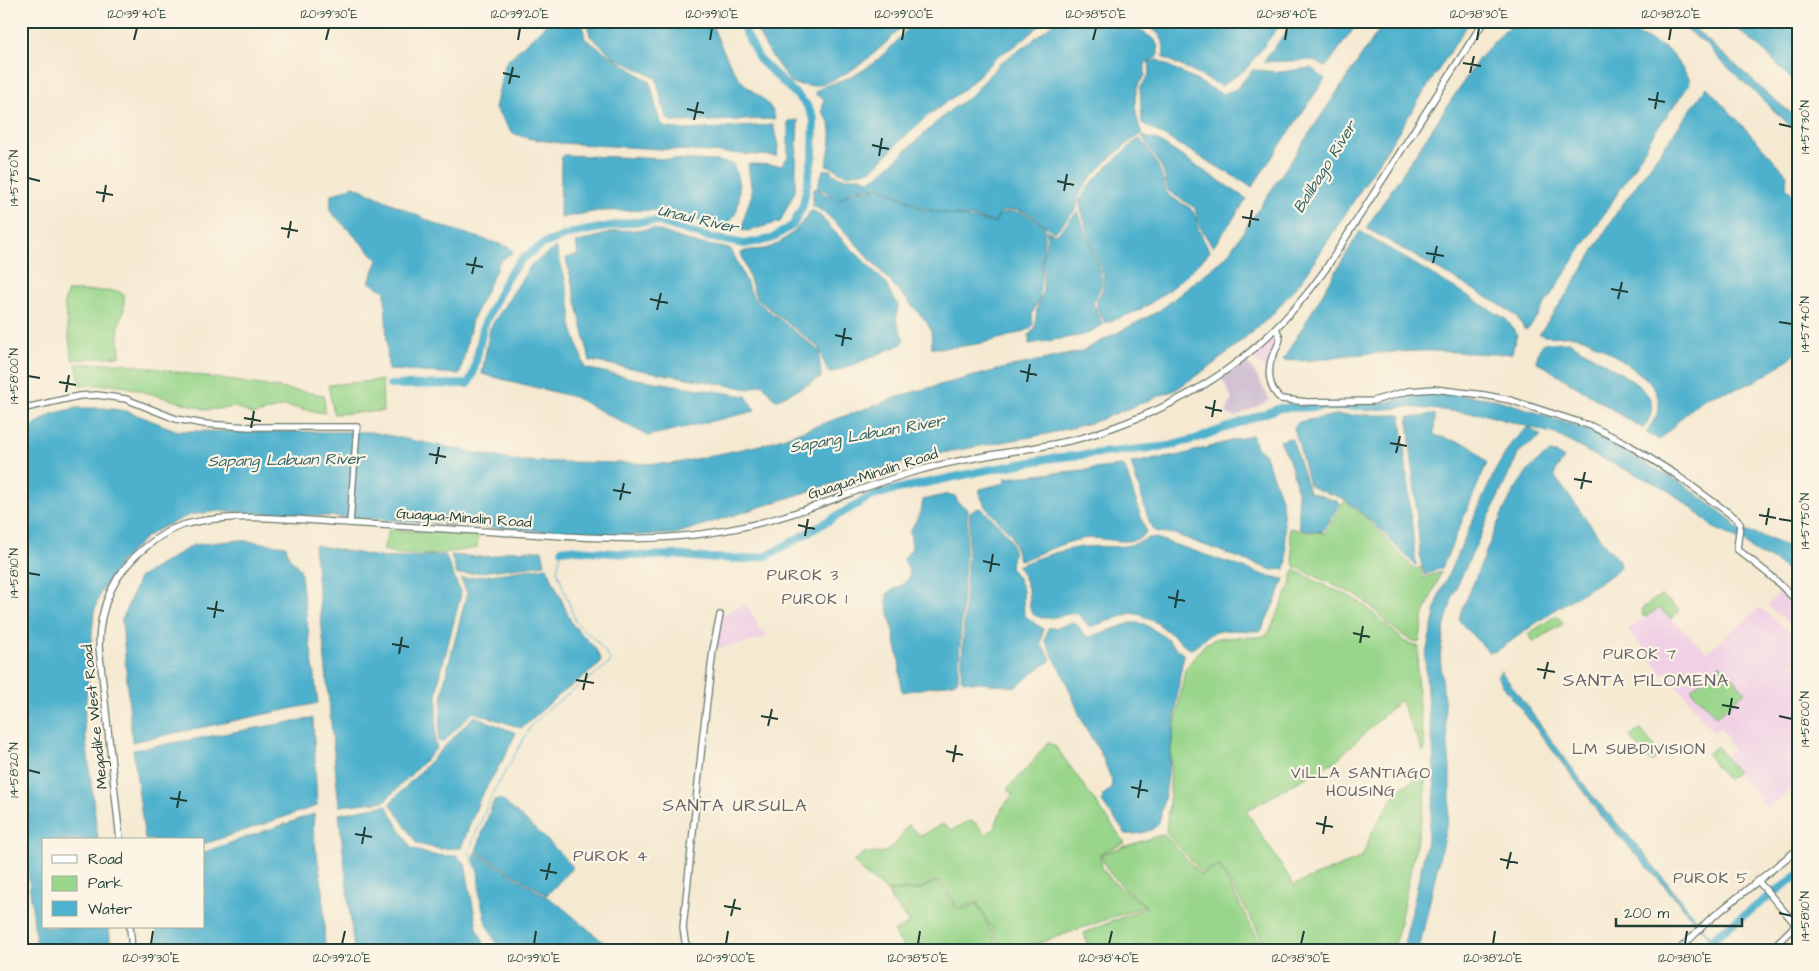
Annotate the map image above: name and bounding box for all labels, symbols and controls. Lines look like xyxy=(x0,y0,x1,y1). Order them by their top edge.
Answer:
text: 120°39'40"E xyxy=(107,6,167,23)
text: 120°39'30"E xyxy=(300,6,358,23)
text: 120°39'20"E xyxy=(491,6,549,23)
text: 120°39'10"E xyxy=(686,6,738,23)
text: 120°39'00"E xyxy=(875,6,933,23)
text: 120°38'50"E xyxy=(1066,6,1126,23)
text: 120°38'40"E xyxy=(1257,6,1317,23)
text: 120°38'30"E xyxy=(1450,6,1508,23)
text: 120°38'20"E xyxy=(1642,6,1700,23)
text: 14°57'30"N xyxy=(1797,99,1814,154)
water label: Balibago River xyxy=(1288,115,1364,218)
text: 14°57'50"N xyxy=(6,149,23,206)
water label: Unaul River xyxy=(656,199,742,239)
text: 14°57'40"N xyxy=(1797,295,1814,352)
text: 14°58'00"N xyxy=(6,347,23,404)
water label: Sapang Labuan River xyxy=(788,409,948,459)
street label: Guagua-Minalin Road xyxy=(805,443,941,506)
water label: Sapang Labuan River xyxy=(208,448,367,473)
text: 14°57'50"N xyxy=(1797,492,1814,549)
street label: Guagua-Minalin Road xyxy=(396,503,533,534)
text: 14°58'10"N xyxy=(6,548,23,598)
district label: PUROK 3 xyxy=(767,564,839,586)
district label: PUROK 1 xyxy=(782,588,848,610)
street label: Megadike West Road xyxy=(77,643,114,790)
district label: PUROK 7 xyxy=(1603,643,1677,665)
district label: SANTA FILOMENA xyxy=(1563,668,1729,693)
text: 14°58'00"N xyxy=(1797,690,1814,747)
district label: LM SUBDIVISION xyxy=(1572,738,1706,760)
text: 14°58'20"N xyxy=(6,742,23,798)
district label: VILLA SANTIAGO HOUSING xyxy=(1291,762,1431,802)
district label: SANTA URSULA xyxy=(663,793,807,818)
legend xyxy=(42,838,205,928)
district label: PUROK 4 xyxy=(573,845,649,867)
text: Road xyxy=(88,849,123,870)
district label: PUROK 5 xyxy=(1673,867,1749,889)
text: Park xyxy=(88,873,123,894)
text: 14°58'10"N xyxy=(1797,891,1814,941)
scale bar xyxy=(1616,896,1743,928)
text: Water xyxy=(88,899,132,920)
text: 200 m xyxy=(1624,903,1670,924)
text: 120°39'30"E xyxy=(122,950,180,967)
text: 120°39'20"E xyxy=(313,950,371,967)
text: 120°39'10"E xyxy=(508,950,560,967)
text: 120°39'00"E xyxy=(697,950,755,967)
text: 120°38'50"E xyxy=(888,950,948,967)
text: 120°38'40"E xyxy=(1079,950,1139,967)
text: 120°38'30"E xyxy=(1272,950,1330,967)
text: 120°38'20"E xyxy=(1464,950,1522,967)
text: 120°38'10"E xyxy=(1658,950,1712,967)

